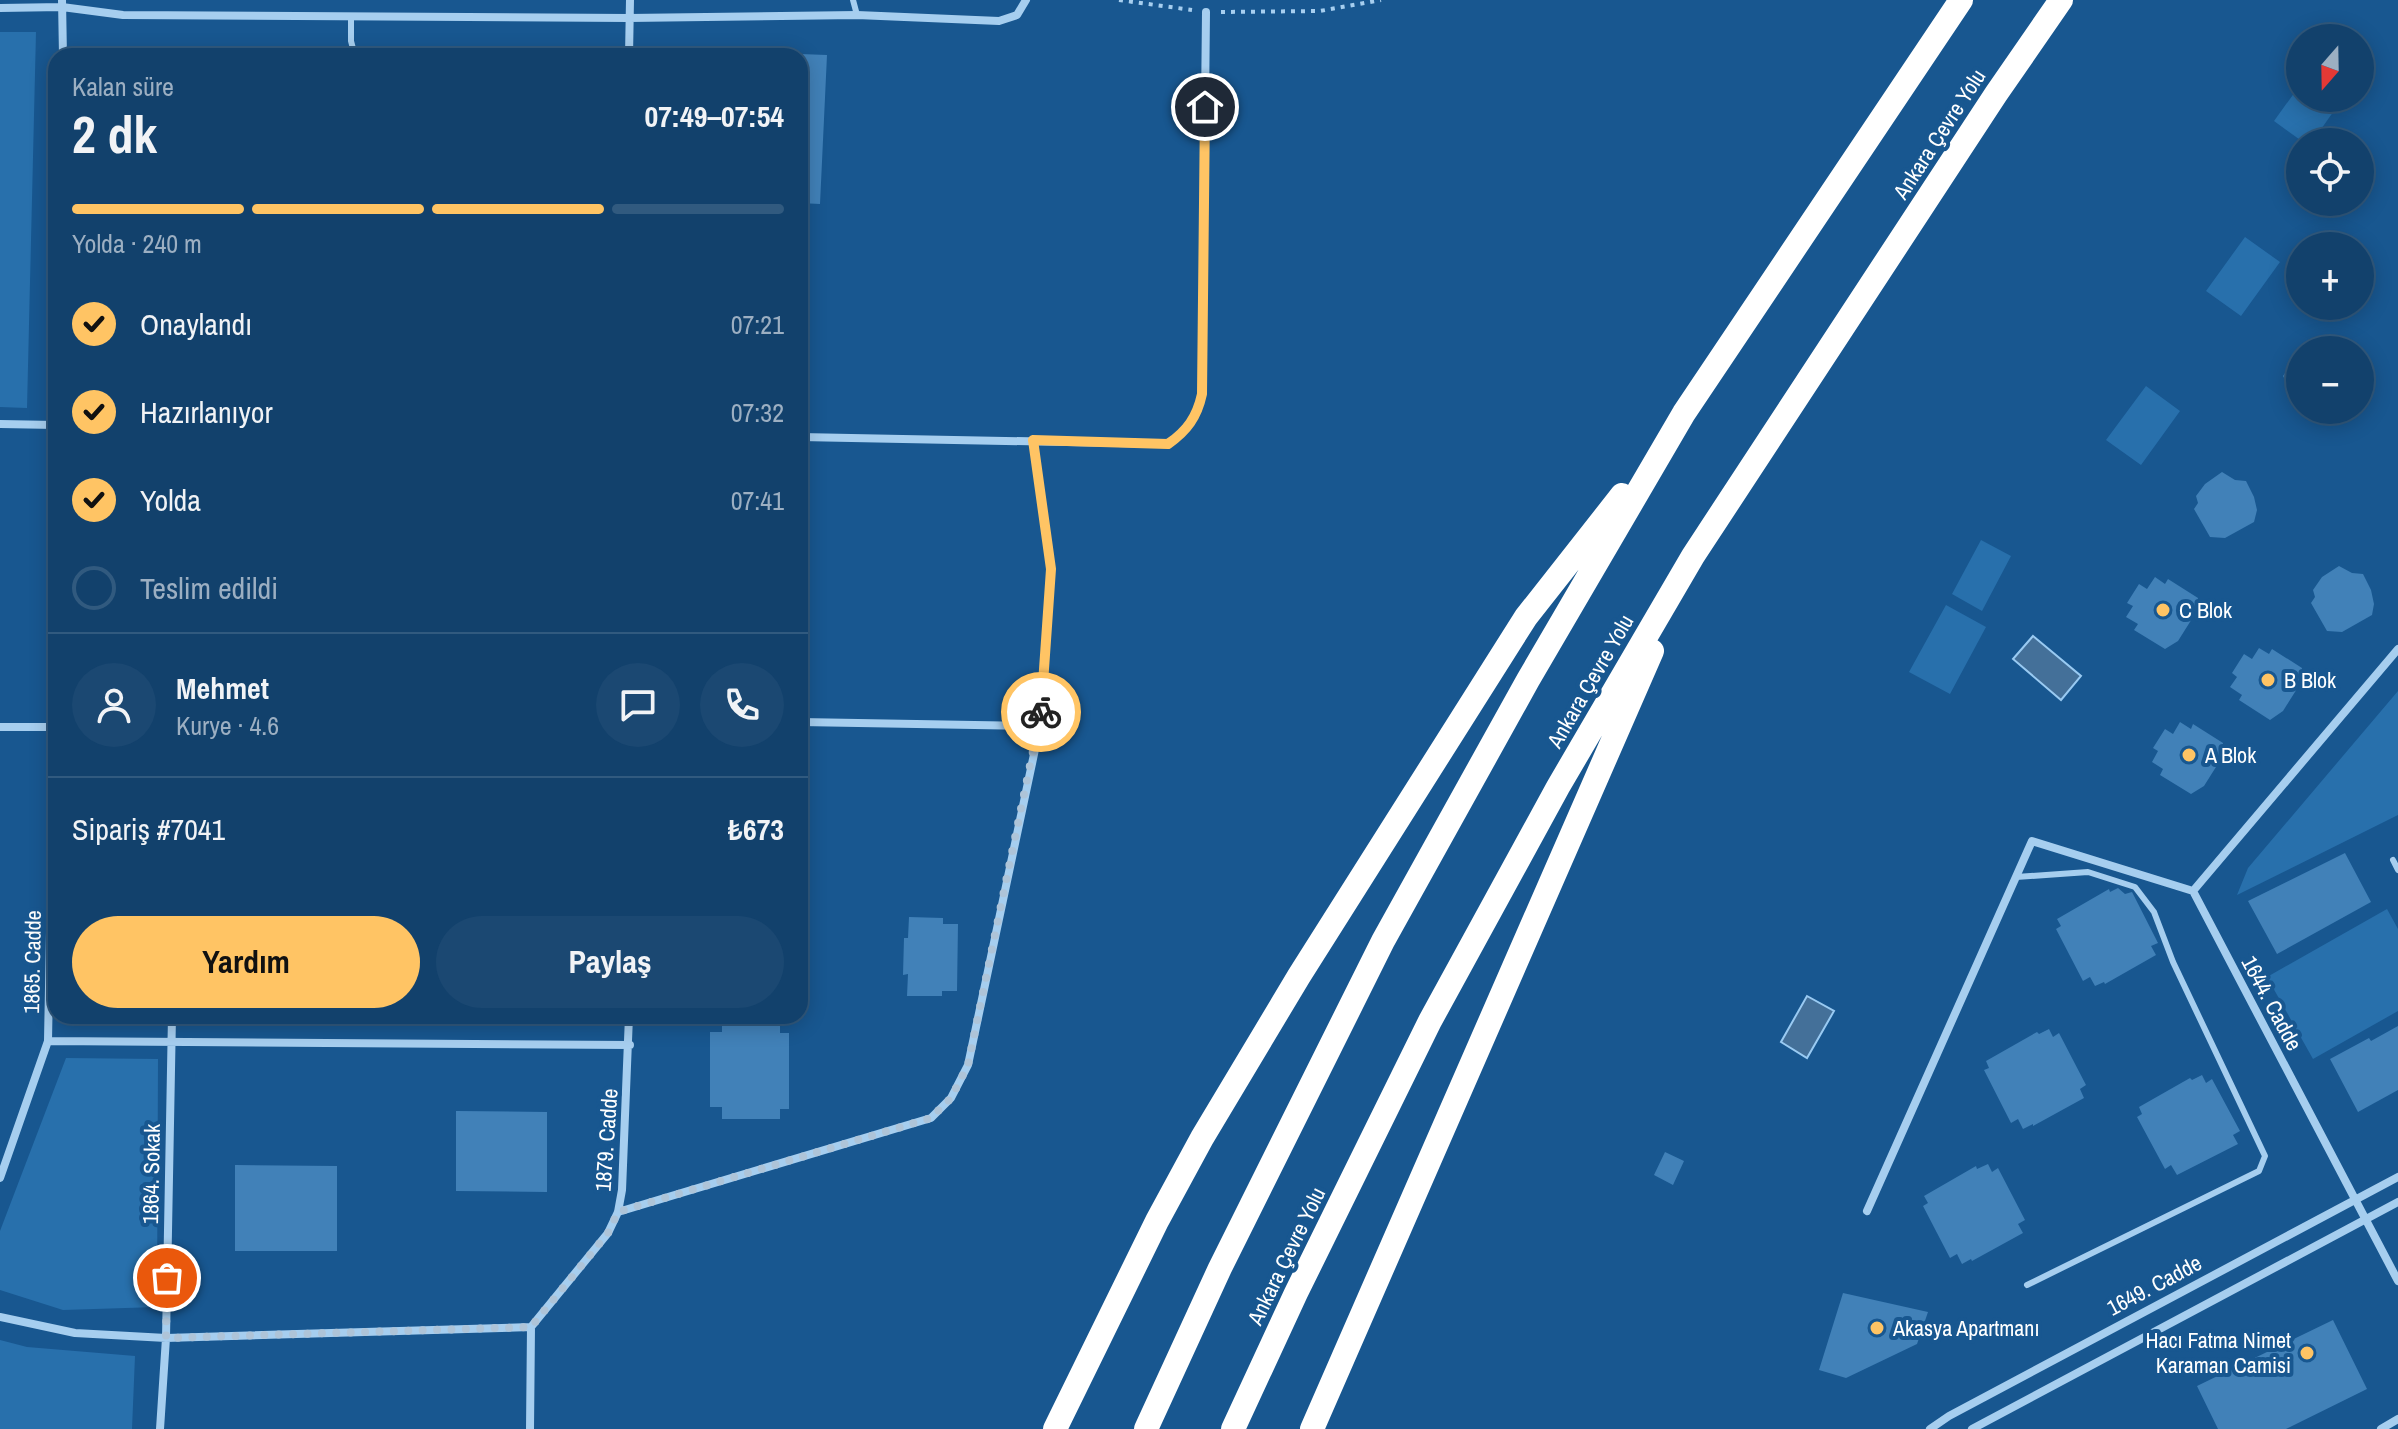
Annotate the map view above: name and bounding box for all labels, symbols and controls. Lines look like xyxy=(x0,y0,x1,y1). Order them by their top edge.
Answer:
north arrow xyxy=(2286,24,2374,112)
map controls xyxy=(2286,24,2374,424)
street label: Ankara Çevre Yolu xyxy=(1885,63,1992,206)
text: Kalan süre xyxy=(72,69,174,104)
pin xyxy=(1171,73,1239,141)
icon: home xyxy=(1183,85,1227,129)
text: 07:49–07:54 xyxy=(645,96,784,136)
text: 2 dk xyxy=(72,99,157,169)
button: locate xyxy=(2286,128,2374,216)
text: Yolda · 240 m xyxy=(72,226,202,261)
button: + xyxy=(2286,232,2374,320)
icon: check xyxy=(72,302,116,346)
text: Onaylandı xyxy=(140,304,252,344)
text: 07:21 xyxy=(731,307,784,342)
button: − xyxy=(2286,336,2374,424)
icon: check xyxy=(72,390,116,434)
text: Hazırlanıyor xyxy=(140,392,273,432)
text: 07:32 xyxy=(731,395,784,430)
icon: check xyxy=(72,478,116,522)
text: Yolda xyxy=(140,480,201,520)
text: 07:41 xyxy=(731,483,784,518)
text: Teslim edildi xyxy=(140,568,278,608)
place label: C Blok xyxy=(2179,595,2233,625)
marker: C Blok xyxy=(2154,601,2172,619)
street label: Ankara Çevre Yolu xyxy=(1539,609,1640,754)
button: person xyxy=(72,663,156,747)
button: chat xyxy=(596,663,680,747)
button: phone xyxy=(700,663,784,747)
place label: B Blok xyxy=(2284,665,2337,695)
text: Mehmet xyxy=(176,668,269,708)
marker: B Blok xyxy=(2259,671,2277,689)
courier xyxy=(1001,672,1081,752)
icon: bike xyxy=(1019,690,1063,734)
text: Kurye · 4.6 xyxy=(176,708,279,743)
place label: A Blok xyxy=(2204,740,2257,770)
marker: A Blok xyxy=(2180,746,2198,764)
text: Sipariş #7041 xyxy=(72,809,225,849)
text: ₺673 xyxy=(728,809,784,849)
street label: 1865. Cadde xyxy=(16,910,48,1014)
button: Yardım xyxy=(72,916,420,1008)
button: Paylaş xyxy=(436,916,784,1008)
street label: 1644. Cadde xyxy=(2235,950,2309,1056)
street label: 1879. Cadde xyxy=(587,1087,625,1193)
street label: 1864. Sokak xyxy=(135,1123,167,1224)
street label: Ankara Çevre Yolu xyxy=(1239,1182,1332,1331)
pin xyxy=(133,1244,201,1312)
street label: 1649. Cadde xyxy=(2101,1248,2207,1322)
icon: bag xyxy=(145,1256,189,1300)
place label: Akasya Apartmanı xyxy=(1892,1313,2039,1343)
marker: Akasya Apartmanı xyxy=(1868,1319,1886,1337)
place label: Hacı Fatma Nimet Karaman Camisi xyxy=(2146,1325,2291,1380)
marker: Hacı Fatma Nimet Karaman Camisi xyxy=(2298,1344,2316,1362)

